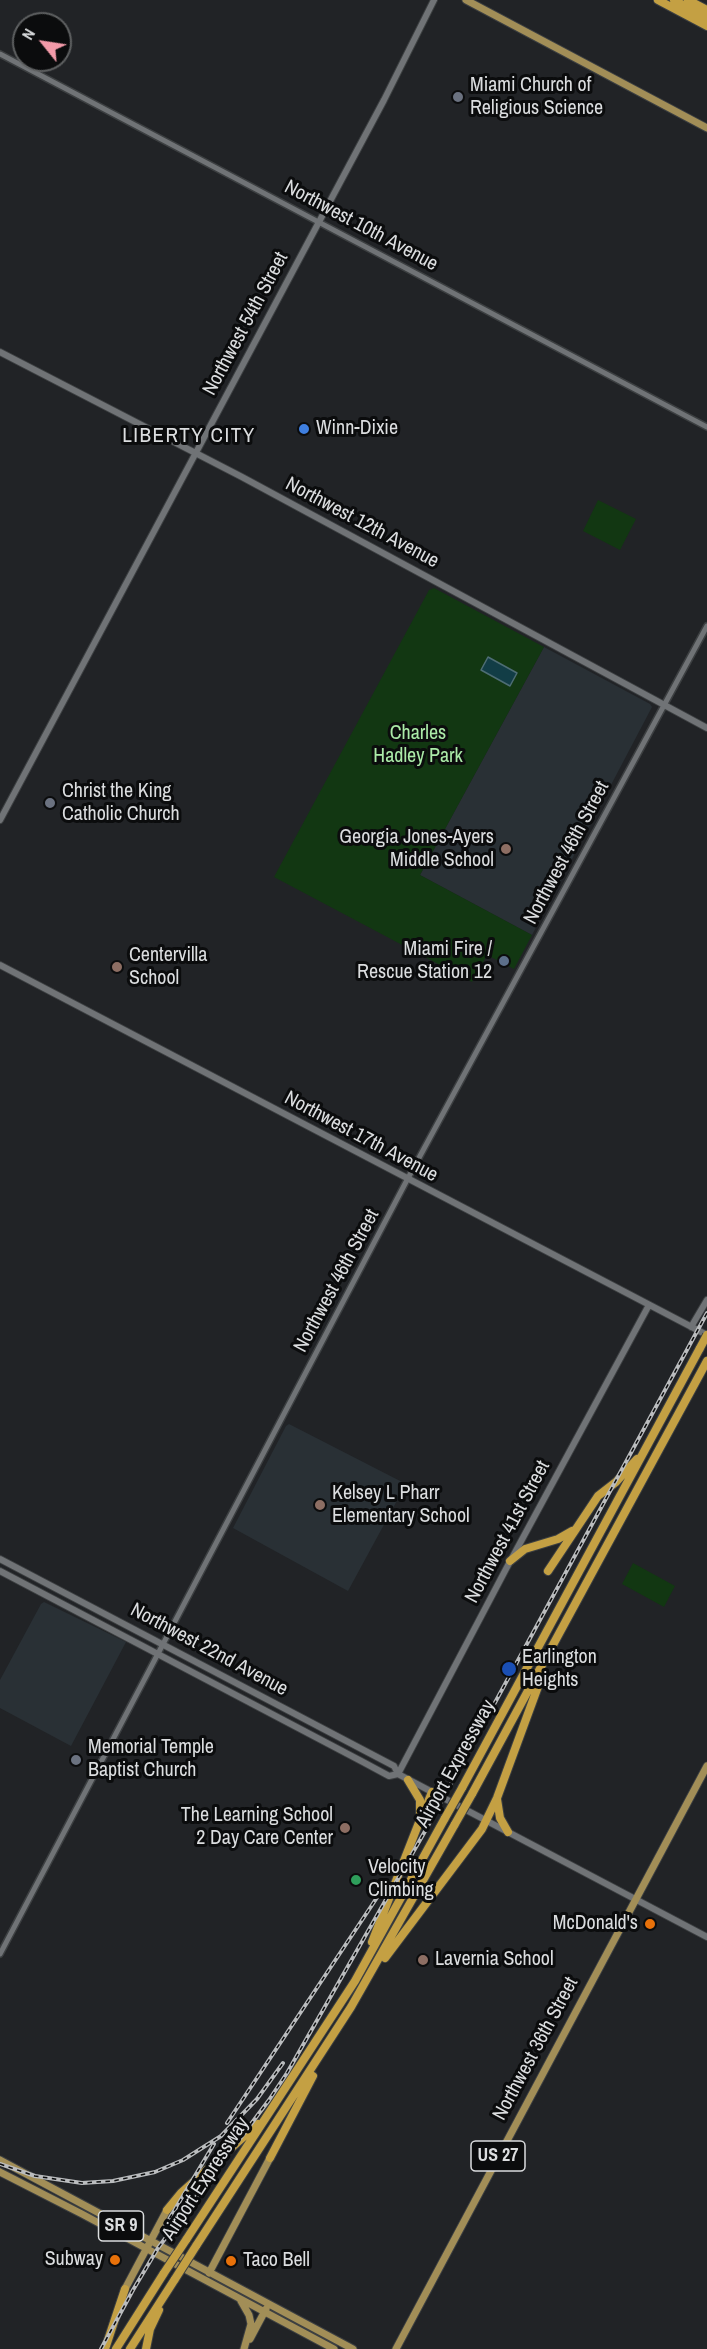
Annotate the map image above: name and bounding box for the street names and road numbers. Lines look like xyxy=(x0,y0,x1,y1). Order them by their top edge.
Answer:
street label: Northwest 10th Avenue xyxy=(280,175,442,277)
street label: Northwest 54th Street xyxy=(198,248,294,400)
street label: Northwest 12th Avenue xyxy=(281,472,443,574)
street label: Northwest 46th Street xyxy=(519,777,615,929)
street label: Northwest 17th Avenue xyxy=(280,1086,442,1188)
street label: Northwest 46th Street xyxy=(289,1205,385,1357)
street label: Northwest 41st Street xyxy=(460,1457,556,1607)
street label: Northwest 22nd Avenue xyxy=(126,1598,292,1702)
street label: Airport Expressway xyxy=(411,1696,501,1832)
street label: Northwest 36th Street xyxy=(488,1973,584,2125)
street label: Airport Expressway xyxy=(157,2113,255,2245)
road number: US 27 xyxy=(471,2141,525,2171)
road number: SR 9 xyxy=(98,2211,144,2241)

